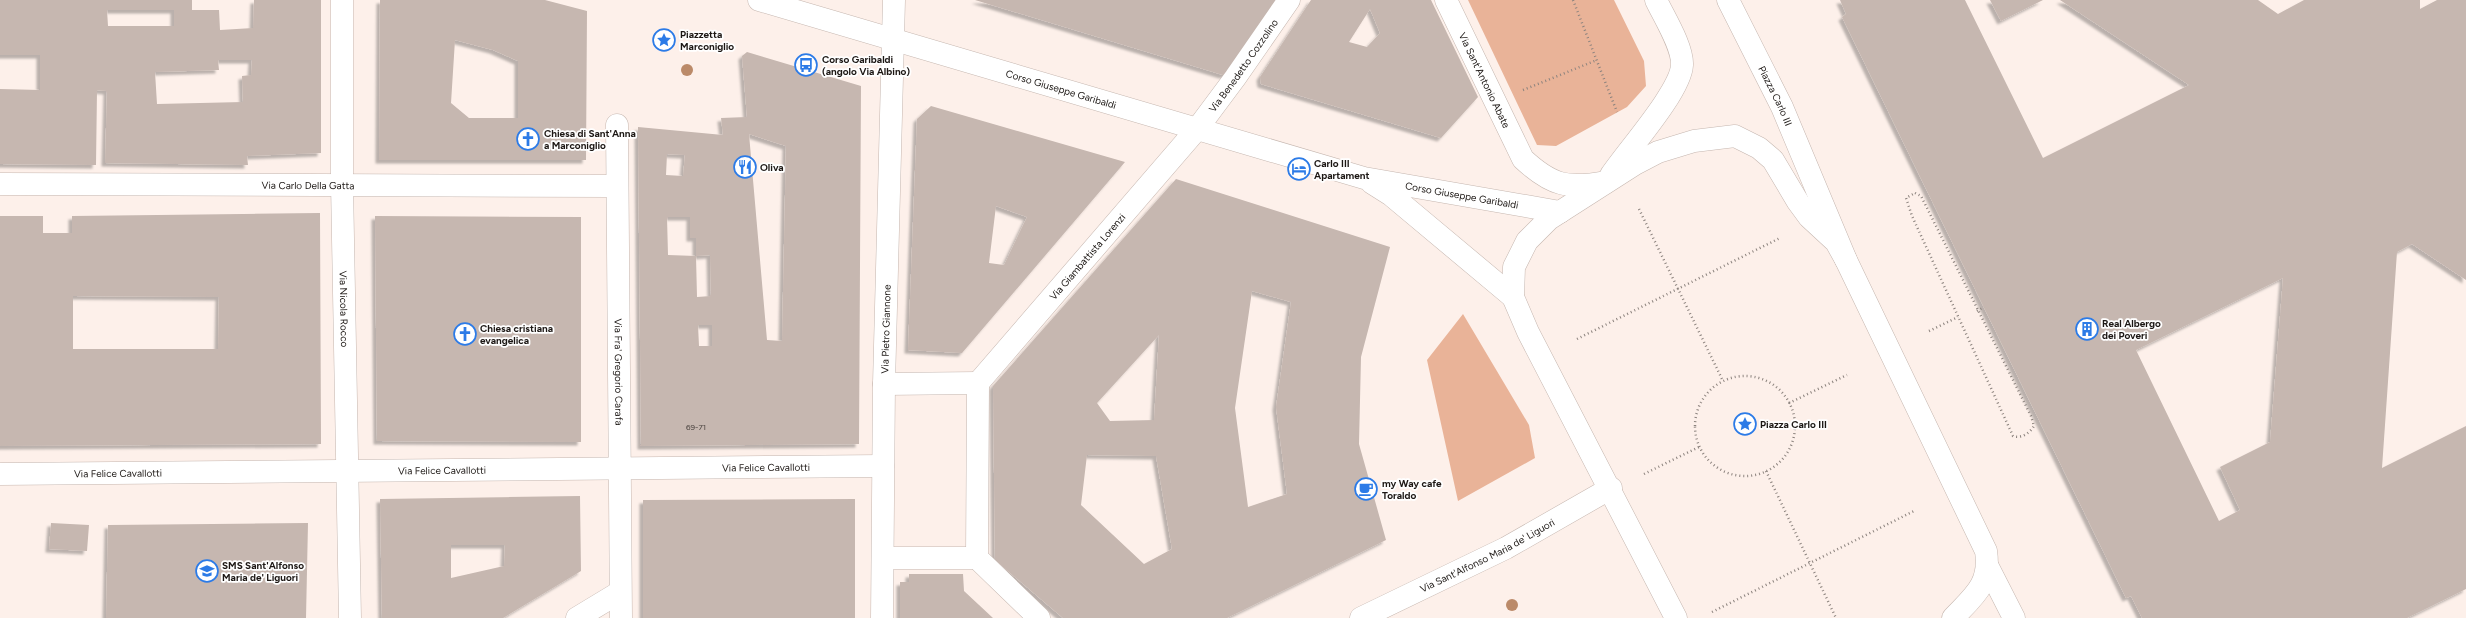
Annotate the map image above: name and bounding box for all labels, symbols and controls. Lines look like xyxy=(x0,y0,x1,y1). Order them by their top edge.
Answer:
street label: Via Benedetto Cozzolino xyxy=(1206,16,1281,115)
place icon: Piazzetta Marconiglio xyxy=(651,27,677,53)
place label: Piazzetta Marconiglio xyxy=(680,28,734,53)
street label: Via Sant'Antonio Abate xyxy=(1456,30,1513,131)
bus stop icon: Corso Garibaldi (angolo Via Albino) xyxy=(793,52,819,78)
place label: Corso Garibaldi (angolo Via Albino) xyxy=(822,53,910,78)
street label: Piazza Carlo III xyxy=(1755,64,1795,128)
street label: Corso Giuseppe Garibaldi xyxy=(1004,67,1118,112)
church icon: Chiesa di Sant'Anna a Marconiglio xyxy=(515,126,541,152)
place label: Chiesa di Sant'Anna a Marconiglio xyxy=(544,127,636,152)
restaurant icon: Oliva xyxy=(732,154,758,180)
hotel icon: Carlo III Apartament xyxy=(1286,156,1312,182)
place label: Carlo III Apartament xyxy=(1314,157,1370,182)
place label: Oliva xyxy=(760,161,784,174)
street label: Via Carlo Della Gatta xyxy=(262,179,354,192)
street label: Corso Giuseppe Garibaldi xyxy=(1404,179,1519,212)
street label: Via Giambattista Lorenzi xyxy=(1047,211,1128,303)
street label: Via Nicola Rocco xyxy=(337,271,351,348)
street label: Via Pietro Giannone xyxy=(878,284,894,374)
building icon: Real Albergo dei Poveri xyxy=(2074,316,2100,342)
place label: Real Albergo dei Poveri xyxy=(2102,317,2161,342)
street label: Via Fra' Gregorio Carafa xyxy=(612,318,625,426)
church icon: Chiesa cristiana evangelica xyxy=(452,321,478,347)
place label: Chiesa cristiana evangelica xyxy=(480,322,553,347)
place icon: Piazza Carlo III xyxy=(1732,411,1758,437)
place label: Piazza Carlo III xyxy=(1760,418,1827,431)
house number: 69-71 xyxy=(686,422,706,432)
street label: Via Felice Cavallotti xyxy=(722,461,810,474)
street label: Via Felice Cavallotti xyxy=(398,464,486,477)
street label: Via Felice Cavallotti xyxy=(74,467,162,480)
cafe icon: my Way cafe Toraldo xyxy=(1353,476,1379,502)
place label: my Way cafe Toraldo xyxy=(1382,477,1442,502)
street label: Via Sant'Alfonso Maria de' Liguori xyxy=(1418,516,1557,596)
school or university icon: SMS Sant'Alfonso Maria de' Liguori xyxy=(194,558,220,584)
place label: SMS Sant'Alfonso Maria de' Liguori xyxy=(222,559,304,584)

